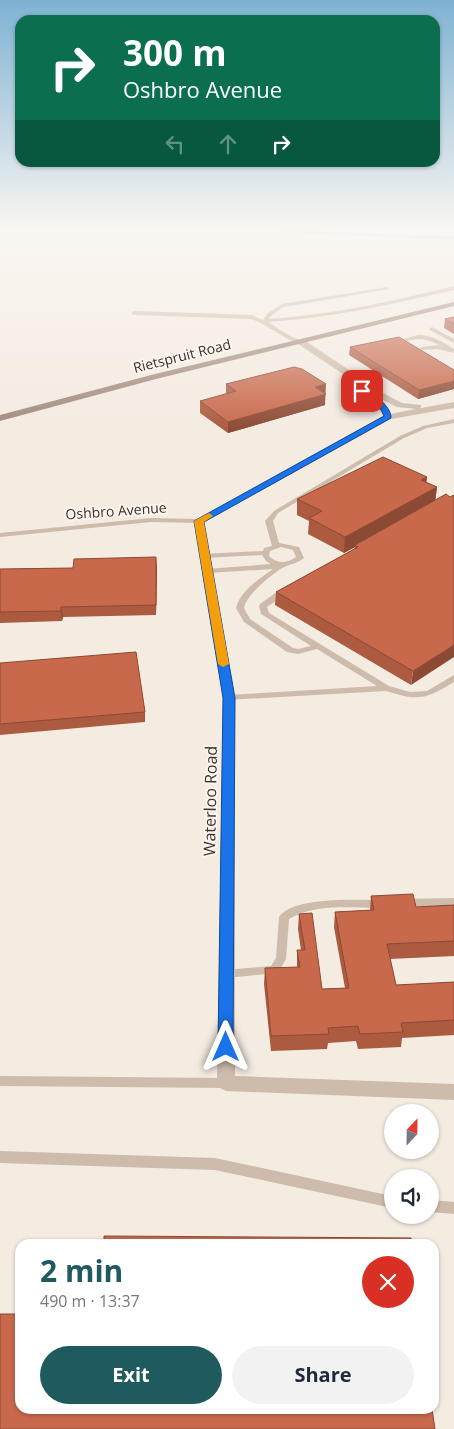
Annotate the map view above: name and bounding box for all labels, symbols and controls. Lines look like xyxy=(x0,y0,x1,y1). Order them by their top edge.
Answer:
text: 300 m xyxy=(123,29,227,76)
icon: right xyxy=(40,35,105,100)
text: Oshbro Avenue xyxy=(123,74,282,104)
icon: left xyxy=(161,130,189,158)
icon: ahead xyxy=(214,130,242,158)
icon: right xyxy=(267,130,295,158)
street label: Rietspruit Road xyxy=(131,334,233,377)
pin xyxy=(341,370,383,412)
icon: arrive xyxy=(348,377,376,405)
street label: Oshbro Avenue xyxy=(65,497,167,524)
street label: Waterloo Road xyxy=(198,746,222,856)
position arrow xyxy=(199,1020,251,1072)
north arrow xyxy=(384,1104,439,1159)
map controls xyxy=(384,1104,439,1224)
button: sound xyxy=(384,1169,439,1224)
text: 2 min xyxy=(40,1250,123,1291)
button: close xyxy=(362,1256,414,1308)
text: 490 m · 13:37 xyxy=(40,1290,140,1312)
button: Exit xyxy=(40,1346,222,1404)
button: Share xyxy=(232,1346,414,1404)

